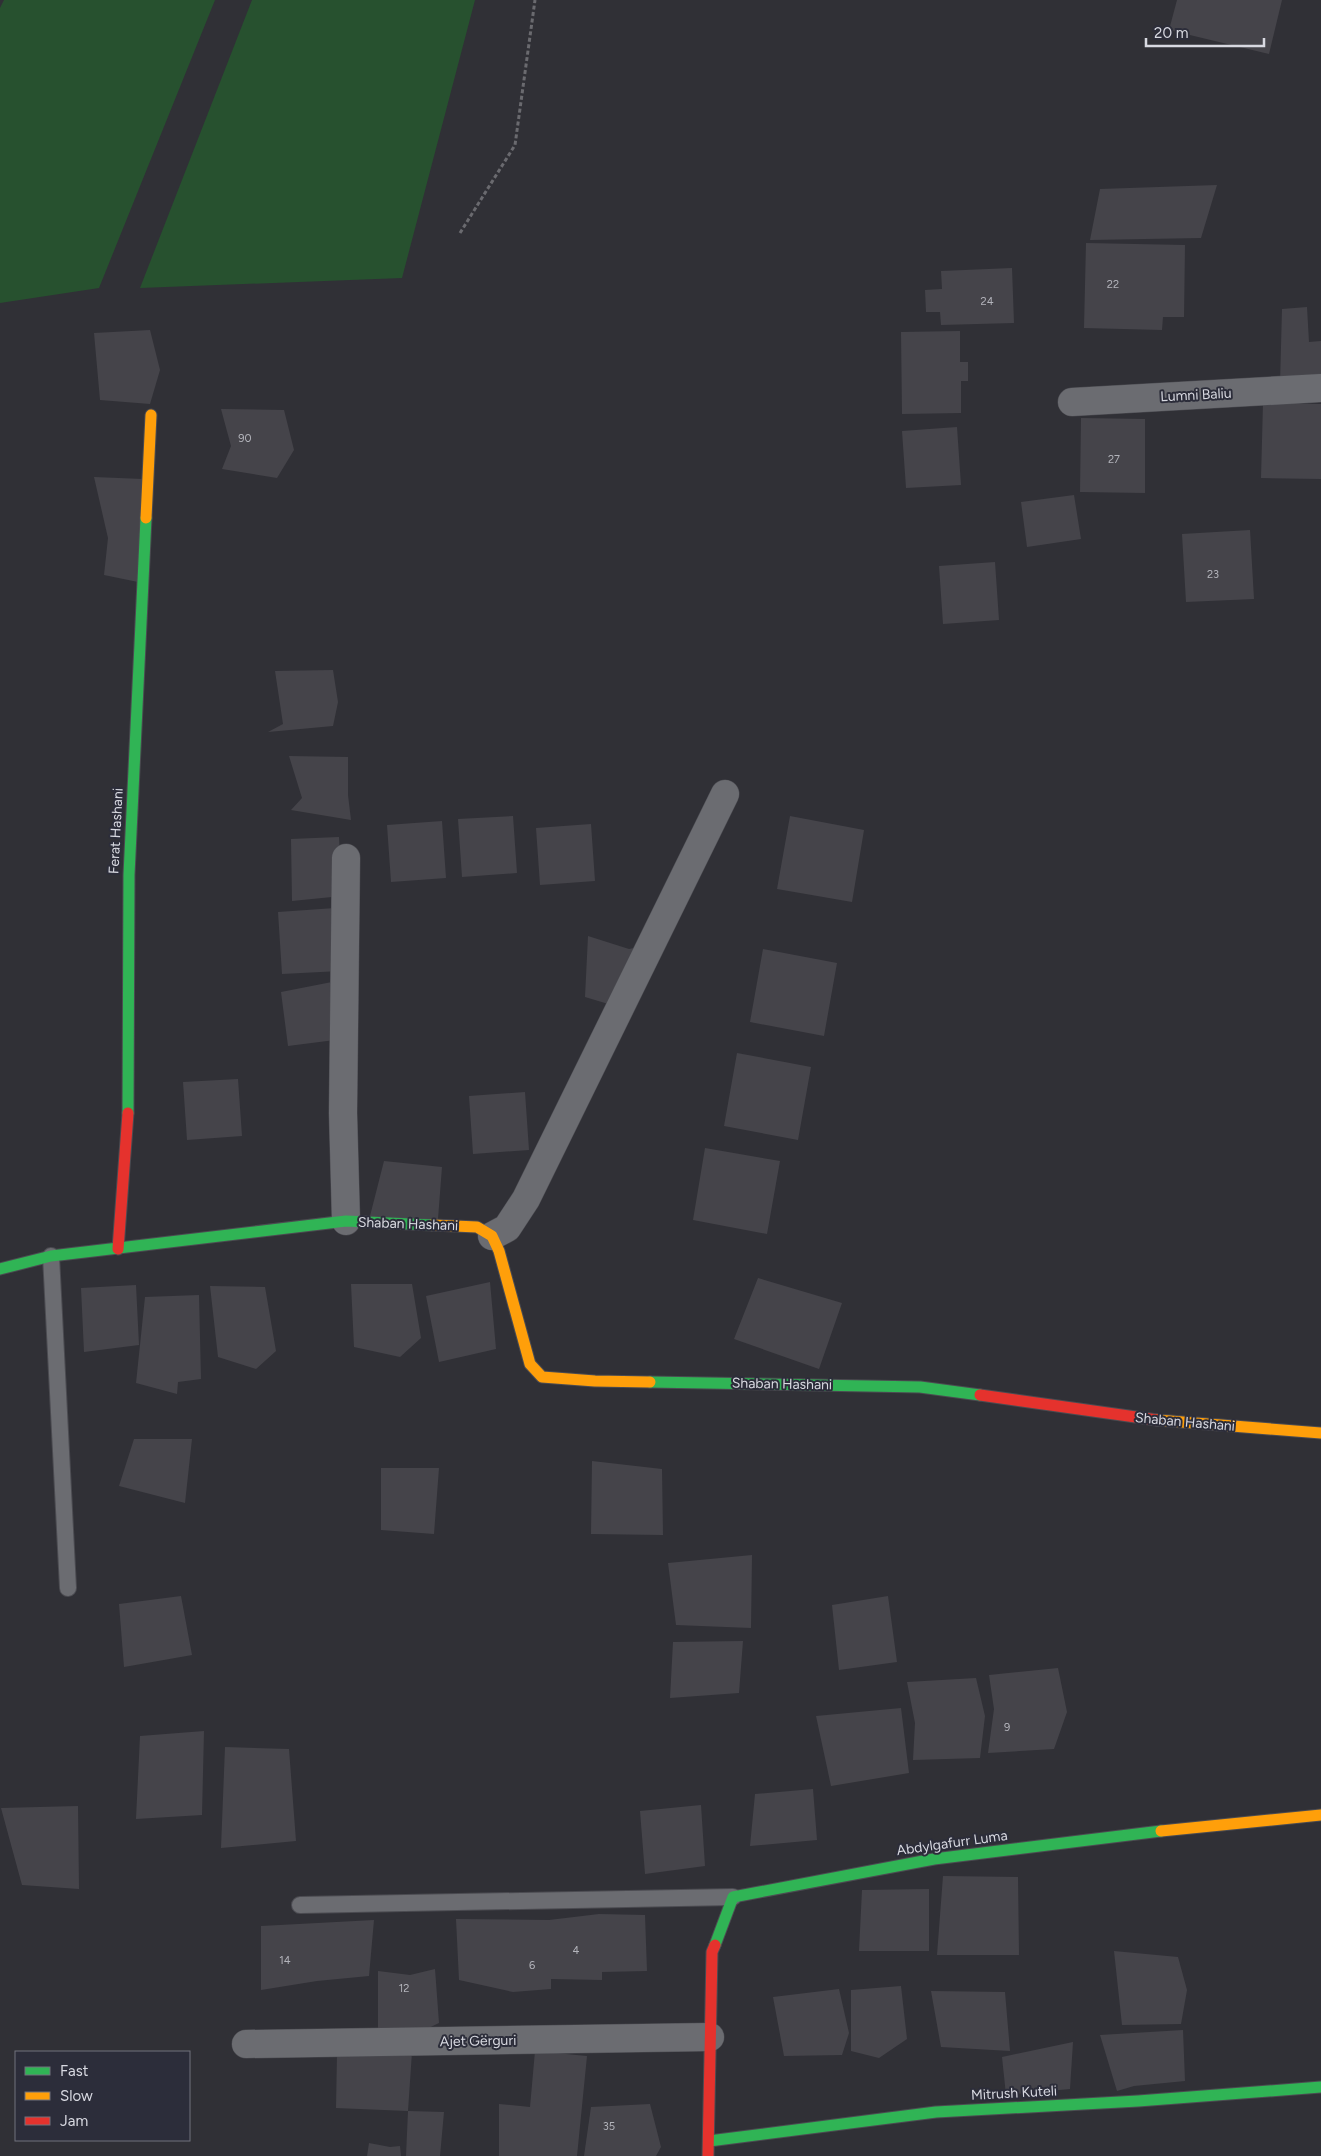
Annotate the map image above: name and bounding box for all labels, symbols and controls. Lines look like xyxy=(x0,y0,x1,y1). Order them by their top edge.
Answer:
scale bar xyxy=(1146,15,1264,47)
text: 20 m xyxy=(1154,24,1188,42)
house number: 22 xyxy=(1107,278,1119,291)
house number: 24 xyxy=(981,295,994,308)
street label: Lumni Baliu xyxy=(1160,385,1232,405)
house number: 90 xyxy=(238,432,252,445)
house number: 27 xyxy=(1108,453,1120,466)
house number: 23 xyxy=(1207,568,1219,581)
street label: Ferat Hashani xyxy=(105,788,127,874)
street label: Shaban Hashani xyxy=(358,1214,458,1234)
street label: Shaban Hashani xyxy=(732,1375,832,1393)
street label: Shaban Hashani xyxy=(1134,1409,1236,1435)
house number: 9 xyxy=(1004,1721,1010,1734)
street label: Abdylgafurr Luma xyxy=(895,1827,1009,1859)
house number: 4 xyxy=(573,1944,580,1957)
house number: 14 xyxy=(279,1954,291,1967)
house number: 6 xyxy=(529,1959,535,1972)
house number: 12 xyxy=(399,1982,409,1995)
street label: Ajet Gërguri xyxy=(440,2032,516,2050)
legend xyxy=(15,2051,190,2141)
text: Fast xyxy=(60,2062,89,2080)
street label: Mitrush Kuteli xyxy=(970,2082,1058,2104)
text: Slow xyxy=(60,2087,93,2105)
text: Jam xyxy=(60,2112,88,2130)
house number: 35 xyxy=(603,2120,615,2133)

